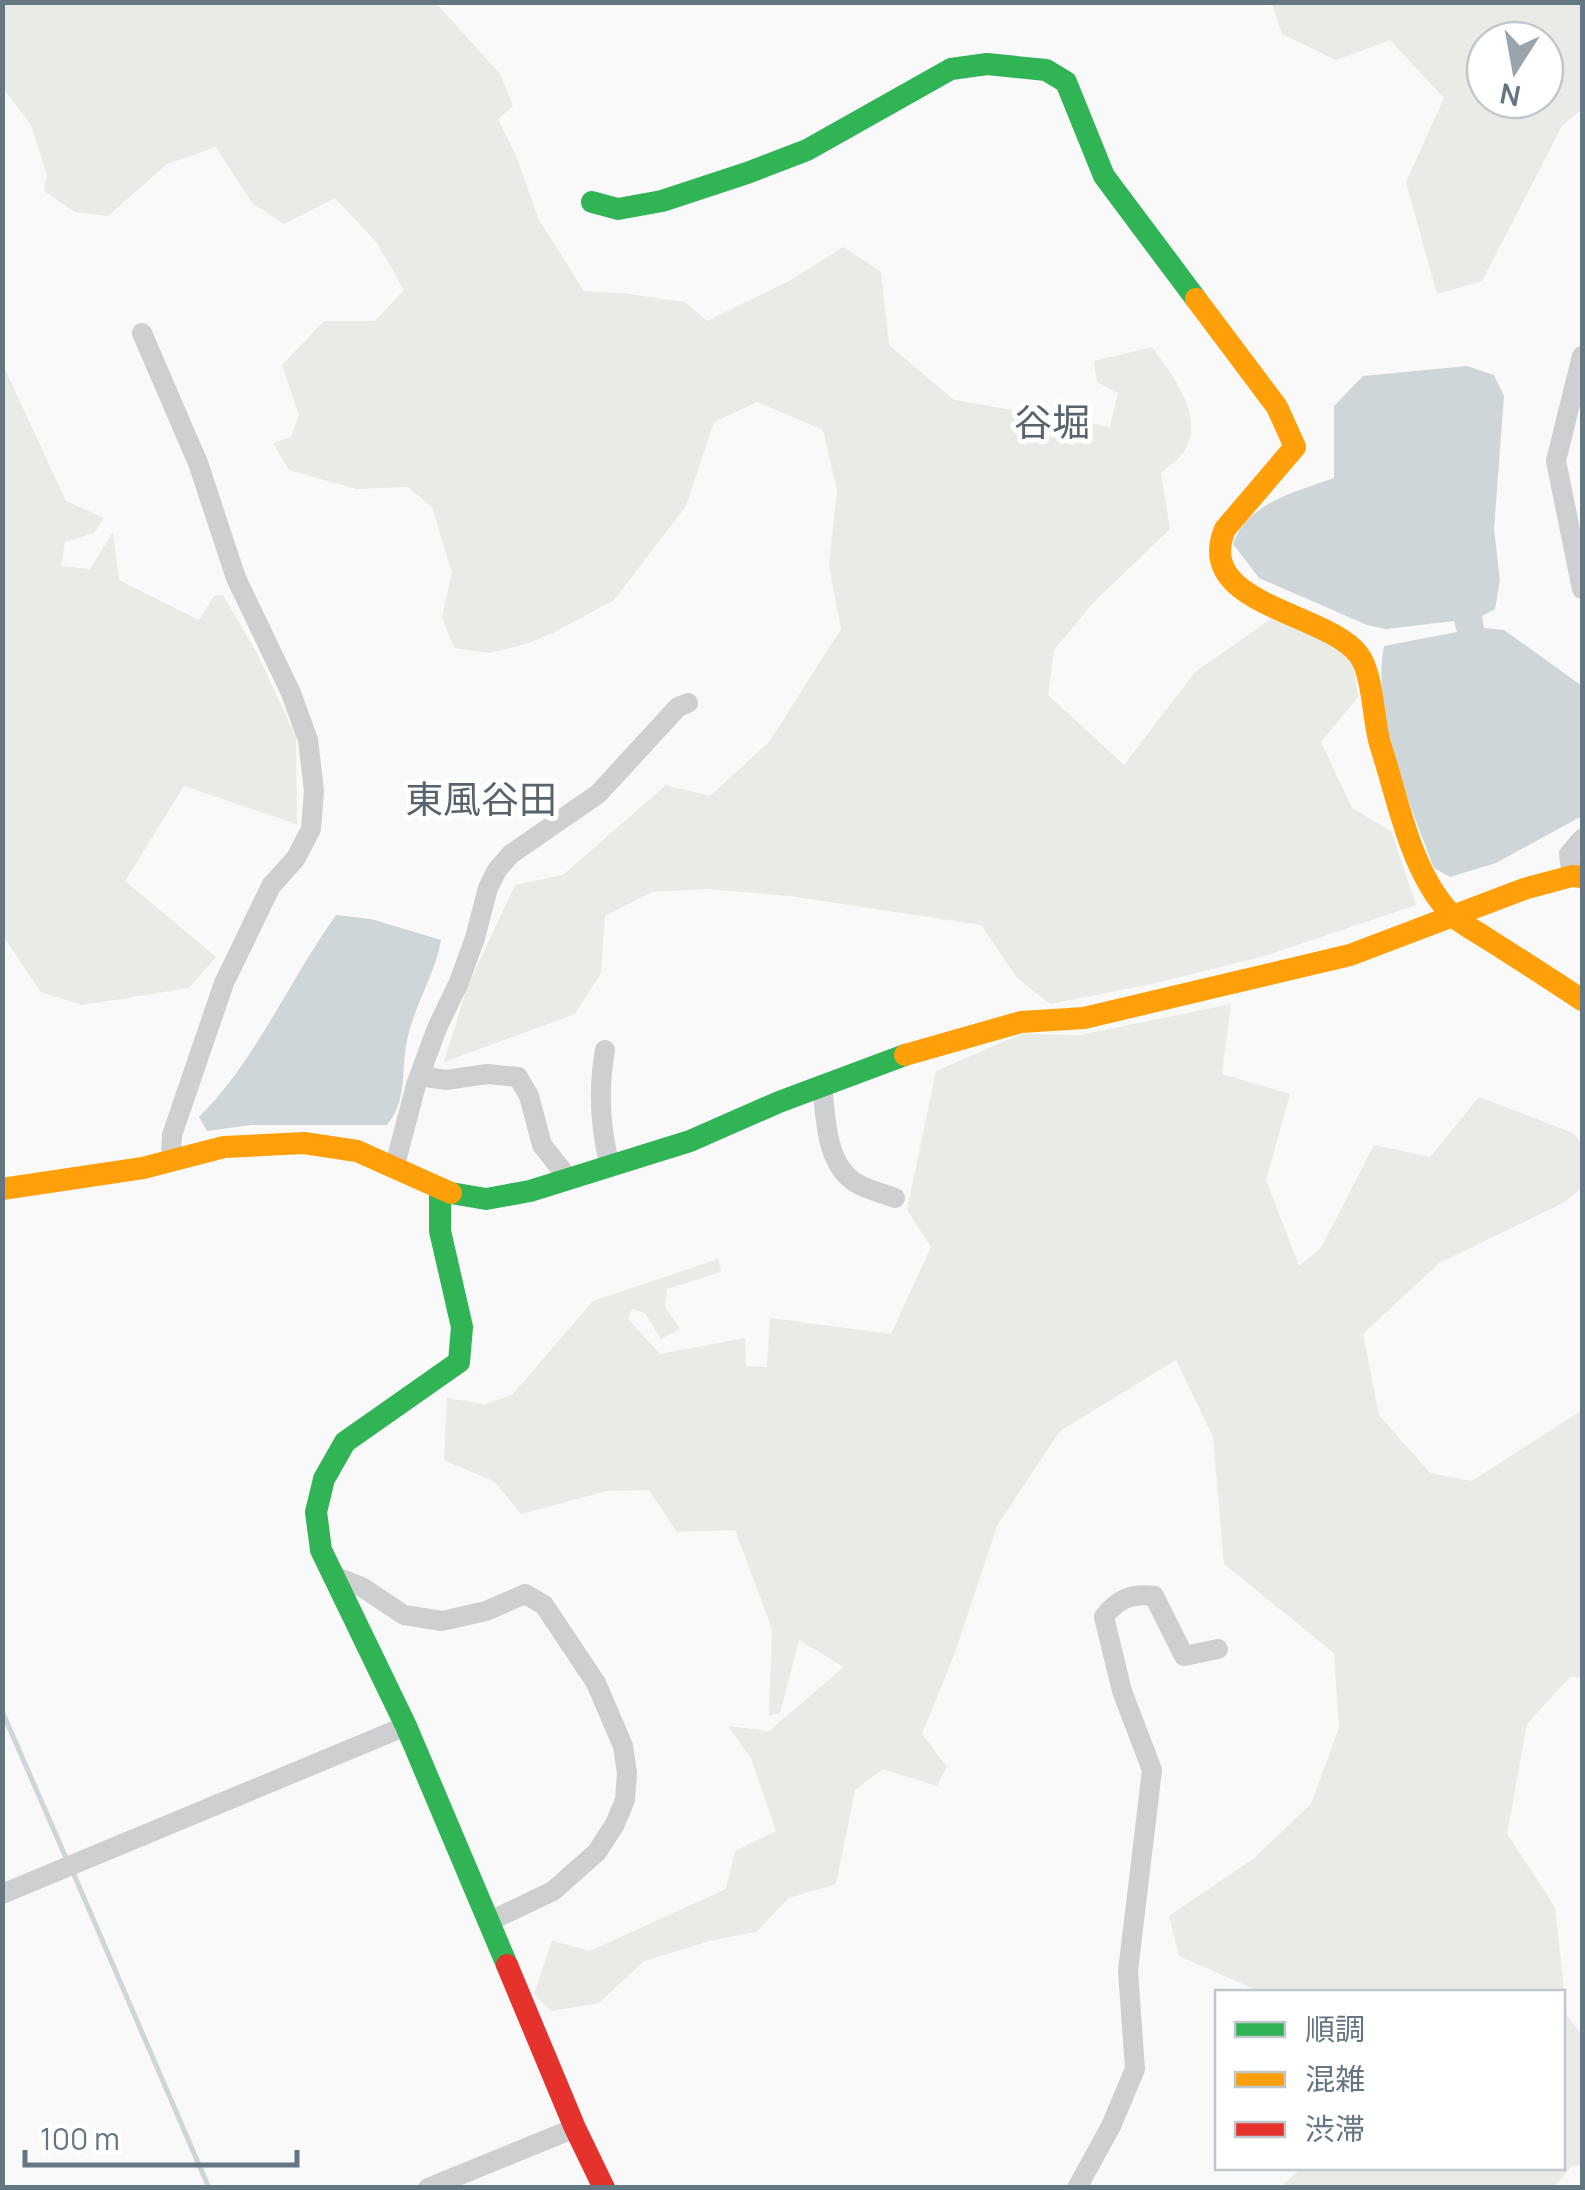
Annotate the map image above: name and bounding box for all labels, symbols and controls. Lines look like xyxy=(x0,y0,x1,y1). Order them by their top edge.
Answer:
north arrow xyxy=(1465,20,1565,120)
text: N xyxy=(1497,75,1524,116)
district label: 谷堀 xyxy=(1014,395,1090,447)
district label: 東風谷田 xyxy=(405,772,557,824)
legend xyxy=(1215,1990,1565,2170)
text: 順調 xyxy=(1305,2008,1365,2049)
text: 混雑 xyxy=(1305,2058,1365,2099)
scale bar xyxy=(25,2105,298,2167)
text: 渋滞 xyxy=(1305,2108,1365,2149)
text: 100 m xyxy=(40,2118,120,2159)

